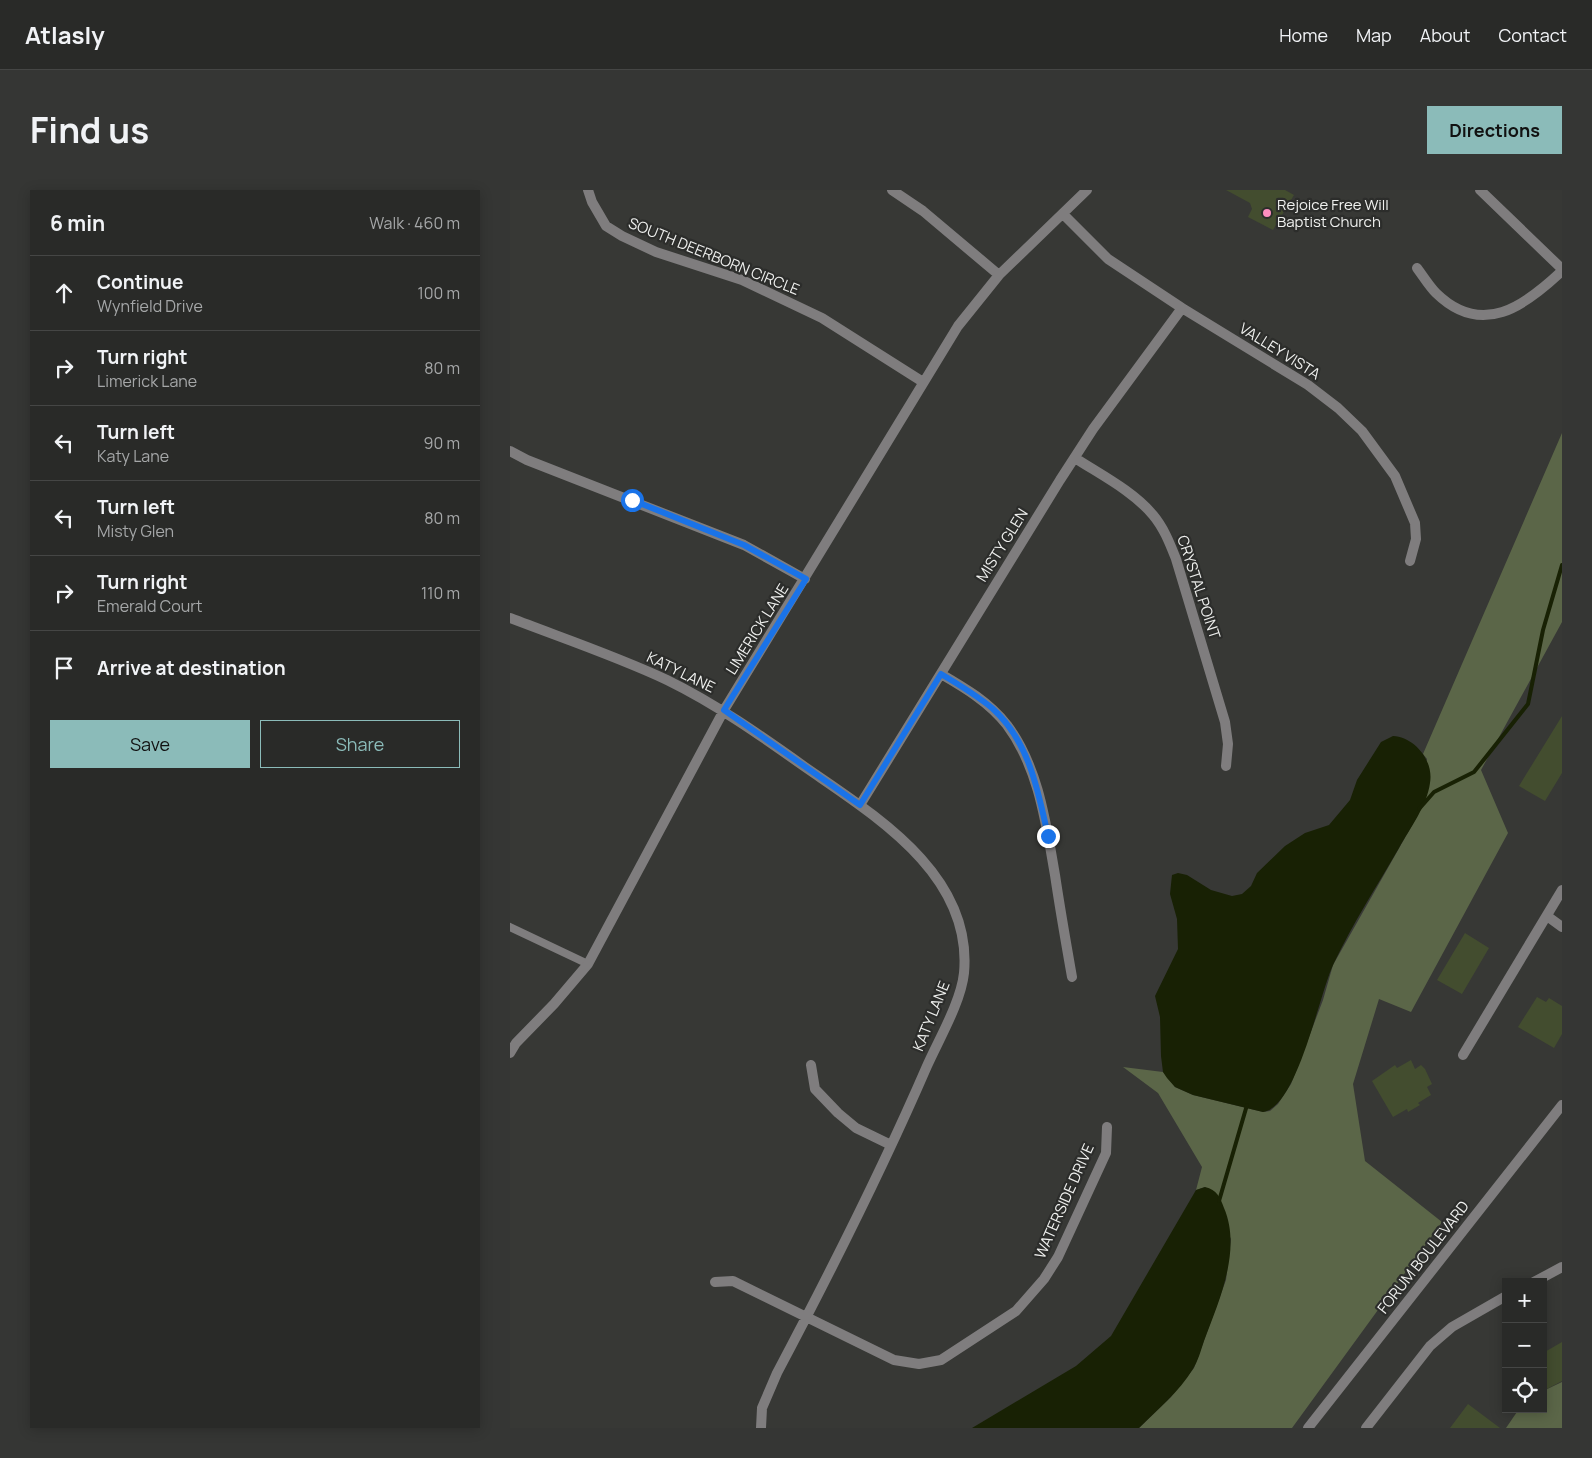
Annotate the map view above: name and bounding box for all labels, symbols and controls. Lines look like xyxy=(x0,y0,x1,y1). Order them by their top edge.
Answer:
text: Atlasly xyxy=(25,18,105,51)
text: Home xyxy=(1279,23,1328,47)
text: Map xyxy=(1356,23,1392,47)
text: About xyxy=(1420,23,1470,47)
text: Contact xyxy=(1498,23,1567,47)
text: Find us xyxy=(30,106,149,154)
button: Directions xyxy=(1427,106,1562,154)
place label: Rejoice Free Will Baptist Church xyxy=(1277,194,1389,232)
marker: Rejoice Free Will Baptist Church xyxy=(1261,207,1273,219)
text: 6 min xyxy=(50,209,105,237)
text: Walk · 460 m xyxy=(369,212,460,234)
street label: SOUTH DEERBORN CIRCLE xyxy=(625,212,803,300)
text: Continue xyxy=(97,269,183,295)
icon: ahead xyxy=(50,279,78,307)
text: 100 m xyxy=(417,282,460,304)
text: Wynfield Drive xyxy=(97,295,203,317)
street label: VALLEY VISTA xyxy=(1235,318,1325,385)
text: Turn right xyxy=(97,344,187,370)
icon: right xyxy=(50,354,78,382)
text: 80 m xyxy=(424,357,460,379)
text: Limerick Lane xyxy=(97,370,197,392)
text: Turn left xyxy=(97,419,175,445)
icon: left xyxy=(50,429,78,457)
text: 90 m xyxy=(424,432,460,454)
text: Katy Lane xyxy=(97,445,169,467)
route start xyxy=(621,489,644,512)
text: Turn left xyxy=(97,494,175,520)
icon: left xyxy=(50,504,78,532)
street label: MISTY GLEN xyxy=(971,504,1033,586)
text: 80 m xyxy=(424,507,460,529)
text: Misty Glen xyxy=(97,520,174,542)
street label: CRYSTAL POINT xyxy=(1172,532,1226,642)
text: Turn right xyxy=(97,569,187,595)
icon: right xyxy=(50,579,78,607)
street label: LIMERICK LANE xyxy=(721,580,793,678)
text: 110 m xyxy=(421,582,460,604)
text: Emerald Court xyxy=(97,595,202,617)
street label: KATY LANE xyxy=(643,646,719,698)
icon: arrive xyxy=(50,654,78,682)
text: Arrive at destination xyxy=(97,655,286,681)
button: Save xyxy=(50,720,250,768)
button: Share xyxy=(260,720,460,768)
route end xyxy=(1037,825,1060,848)
street label: KATY LANE xyxy=(907,978,955,1054)
street label: WATERSIDE DRIVE xyxy=(1029,1140,1099,1262)
street label: FORUM BOULEVARD xyxy=(1372,1196,1474,1318)
map controls xyxy=(1502,1278,1547,1413)
button: + xyxy=(1502,1278,1547,1323)
button: − xyxy=(1502,1323,1547,1368)
button: locate xyxy=(1502,1368,1547,1413)

